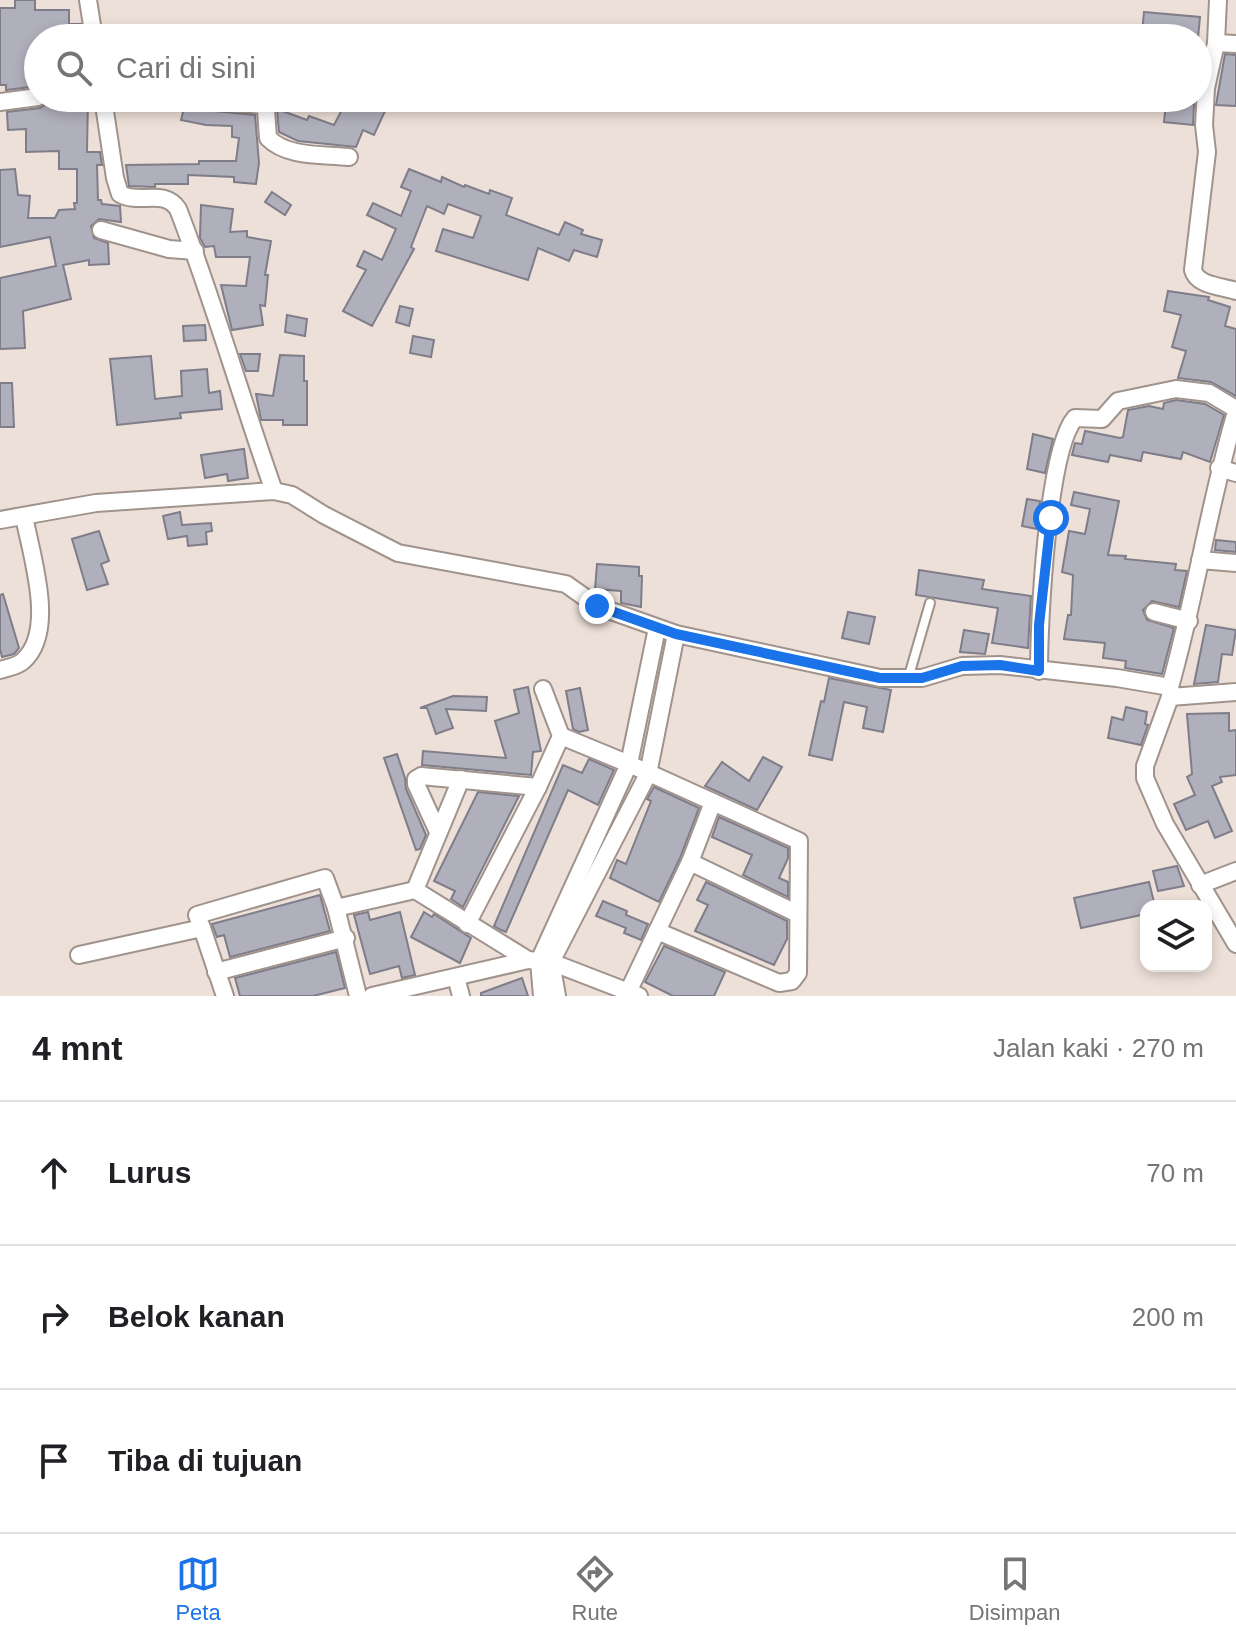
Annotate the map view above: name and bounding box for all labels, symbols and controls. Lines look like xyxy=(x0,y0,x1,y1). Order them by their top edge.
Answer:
search box xyxy=(24,24,1212,112)
icon: search xyxy=(52,46,96,90)
text: Cari di sini xyxy=(116,51,256,84)
route start xyxy=(1033,500,1069,536)
route end xyxy=(579,588,615,624)
map controls xyxy=(1140,900,1212,972)
button: layers xyxy=(1140,900,1212,972)
text: 4 mnt xyxy=(32,1029,123,1067)
text: Jalan kaki · 270 m xyxy=(993,1033,1204,1063)
icon: ahead xyxy=(32,1151,76,1195)
text: Lurus xyxy=(108,1156,191,1189)
text: 70 m xyxy=(1146,1158,1204,1188)
icon: right xyxy=(32,1295,76,1339)
text: Belok kanan xyxy=(108,1300,285,1333)
text: 200 m xyxy=(1132,1302,1204,1332)
icon: arrive xyxy=(32,1439,76,1483)
text: Tiba di tujuan xyxy=(108,1444,302,1477)
tab: Peta xyxy=(175,1552,221,1626)
tab: Rute xyxy=(572,1552,618,1626)
tab: Disimpan xyxy=(969,1552,1061,1626)

